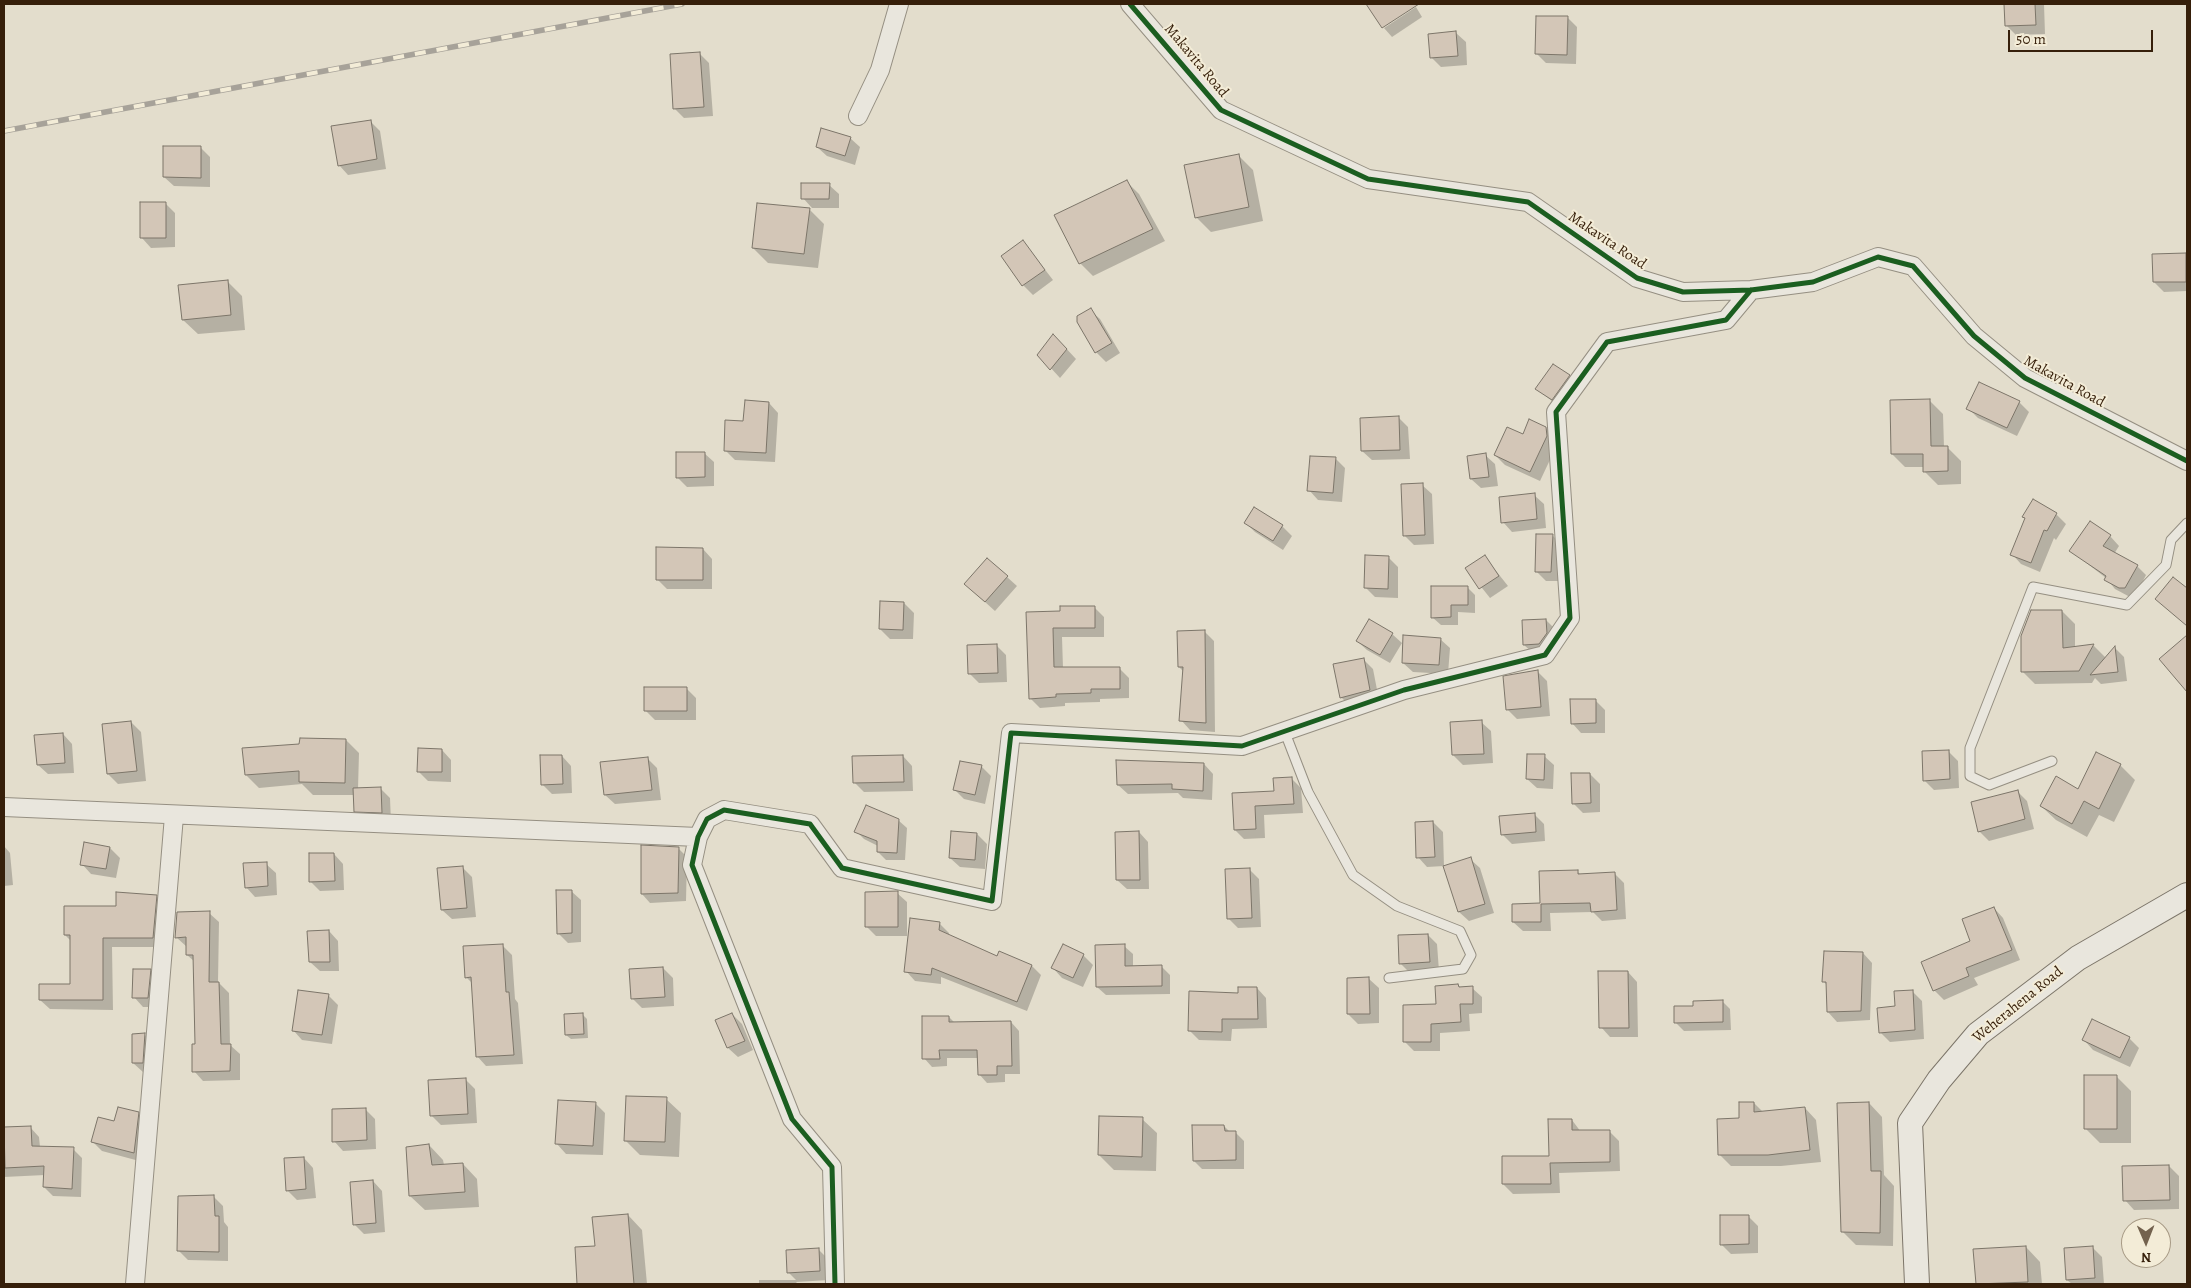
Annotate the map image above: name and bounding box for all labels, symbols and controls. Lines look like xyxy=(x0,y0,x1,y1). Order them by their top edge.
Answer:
scale bar xyxy=(2011,20,2156,52)
street label: Makavita Road xyxy=(1160,21,1232,101)
text: 50 m xyxy=(2016,29,2046,49)
street label: Makavita Road xyxy=(1564,208,1650,274)
street label: Makavita Road xyxy=(2020,352,2108,412)
street label: Weherahena Road xyxy=(1969,963,2067,1047)
north arrow xyxy=(2121,1218,2171,1268)
text: N xyxy=(2141,1248,2152,1267)

